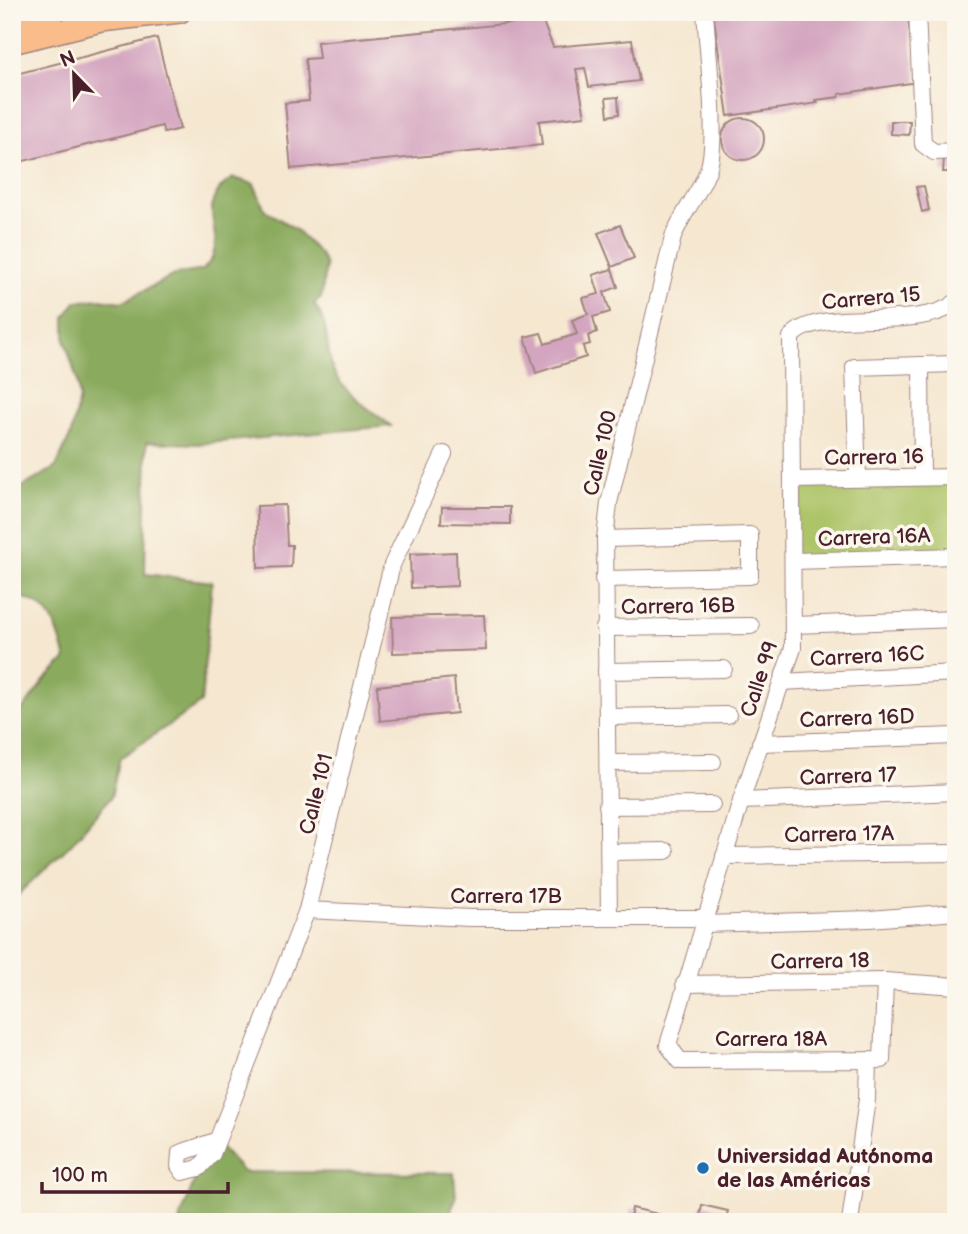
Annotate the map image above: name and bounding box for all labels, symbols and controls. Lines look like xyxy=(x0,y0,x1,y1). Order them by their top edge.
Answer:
north arrow xyxy=(38,38,108,108)
text: N xyxy=(57,46,79,73)
street label: Carrera 15 xyxy=(821,282,921,315)
street label: Calle 100 xyxy=(579,408,622,498)
street label: Carrera 16 xyxy=(824,444,924,471)
street label: Carrera 16A xyxy=(817,523,931,552)
street label: Carrera 16B xyxy=(621,593,735,620)
street label: Calle 99 xyxy=(735,638,783,720)
street label: Carrera 16C xyxy=(809,641,925,672)
street label: Carrera 16D xyxy=(799,704,915,733)
street label: Calle 101 xyxy=(294,751,339,837)
street label: Carrera 17 xyxy=(799,762,898,791)
street label: Carrera 17A xyxy=(784,821,894,848)
street label: Carrera 17B xyxy=(450,884,562,909)
street label: Carrera 18 xyxy=(770,948,870,975)
street label: Carrera 18A xyxy=(715,1027,827,1052)
place label: Universidad Autónoma de las Américas xyxy=(717,1144,933,1193)
scale bar xyxy=(42,1150,228,1194)
marker: Universidad Autónoma de las Américas xyxy=(695,1160,711,1176)
text: 100 m xyxy=(52,1163,108,1188)

